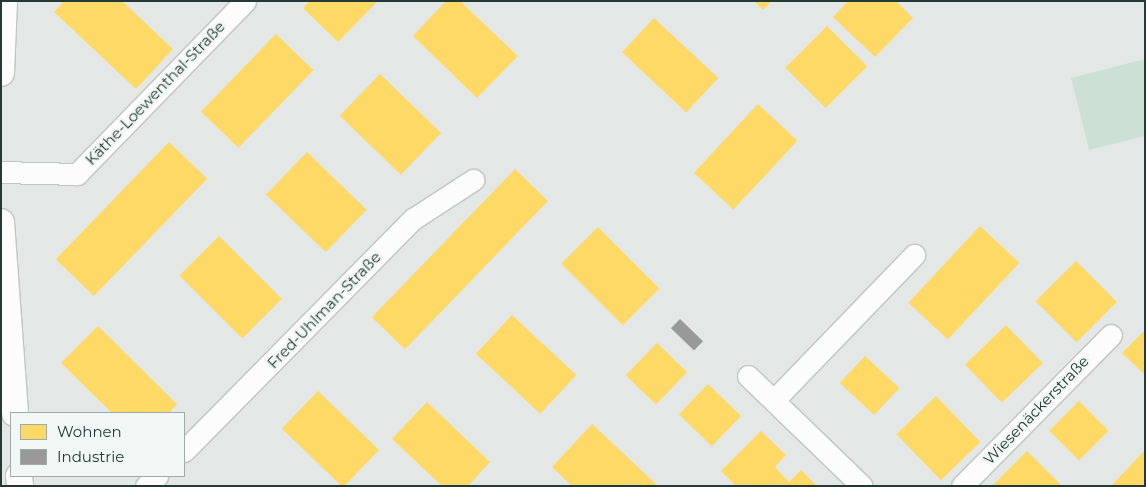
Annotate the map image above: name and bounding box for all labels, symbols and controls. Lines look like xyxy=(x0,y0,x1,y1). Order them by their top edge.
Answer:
street label: Käthe-Loewenthal-Straße xyxy=(82,17,228,169)
street label: Fred-Uhlman-Straße xyxy=(264,248,384,372)
street label: Wiesenäckerstraße xyxy=(980,352,1092,468)
legend xyxy=(10,412,185,477)
text: Wohnen xyxy=(57,422,122,441)
text: Industrie xyxy=(57,447,124,466)

